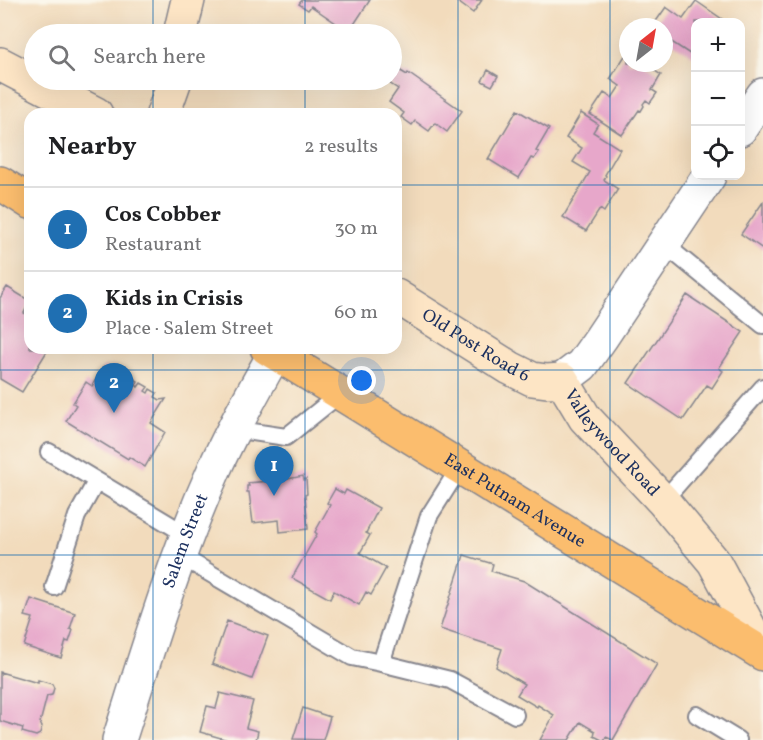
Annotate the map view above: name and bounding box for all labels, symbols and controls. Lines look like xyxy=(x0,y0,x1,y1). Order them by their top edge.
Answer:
north arrow xyxy=(619,18,673,72)
map controls xyxy=(691,18,745,180)
button: + xyxy=(691,18,745,72)
search box xyxy=(24,24,402,90)
icon: search xyxy=(45,41,78,74)
text: Search here xyxy=(93,42,206,73)
button: − xyxy=(691,72,745,126)
button: locate xyxy=(691,126,745,180)
text: Nearby xyxy=(48,129,137,165)
text: 2 results xyxy=(304,133,378,161)
text: Cos Cobber xyxy=(105,200,221,231)
text: 1 xyxy=(63,215,72,243)
text: 30 m xyxy=(334,215,378,243)
text: Restaurant xyxy=(105,231,202,259)
text: Kids in Crisis xyxy=(105,284,243,315)
text: 2 xyxy=(62,299,73,327)
text: 60 m xyxy=(334,299,378,327)
street label: Old Post Road 6 xyxy=(417,303,534,388)
text: Place · Salem Street xyxy=(105,315,273,343)
pin: 2 xyxy=(94,364,134,413)
your location xyxy=(347,366,376,395)
street label: Valleywood Road xyxy=(558,384,665,502)
pin: 1 xyxy=(254,446,294,496)
street label: East Putnam Avenue xyxy=(439,447,590,554)
street label: Salem Street xyxy=(156,490,215,592)

